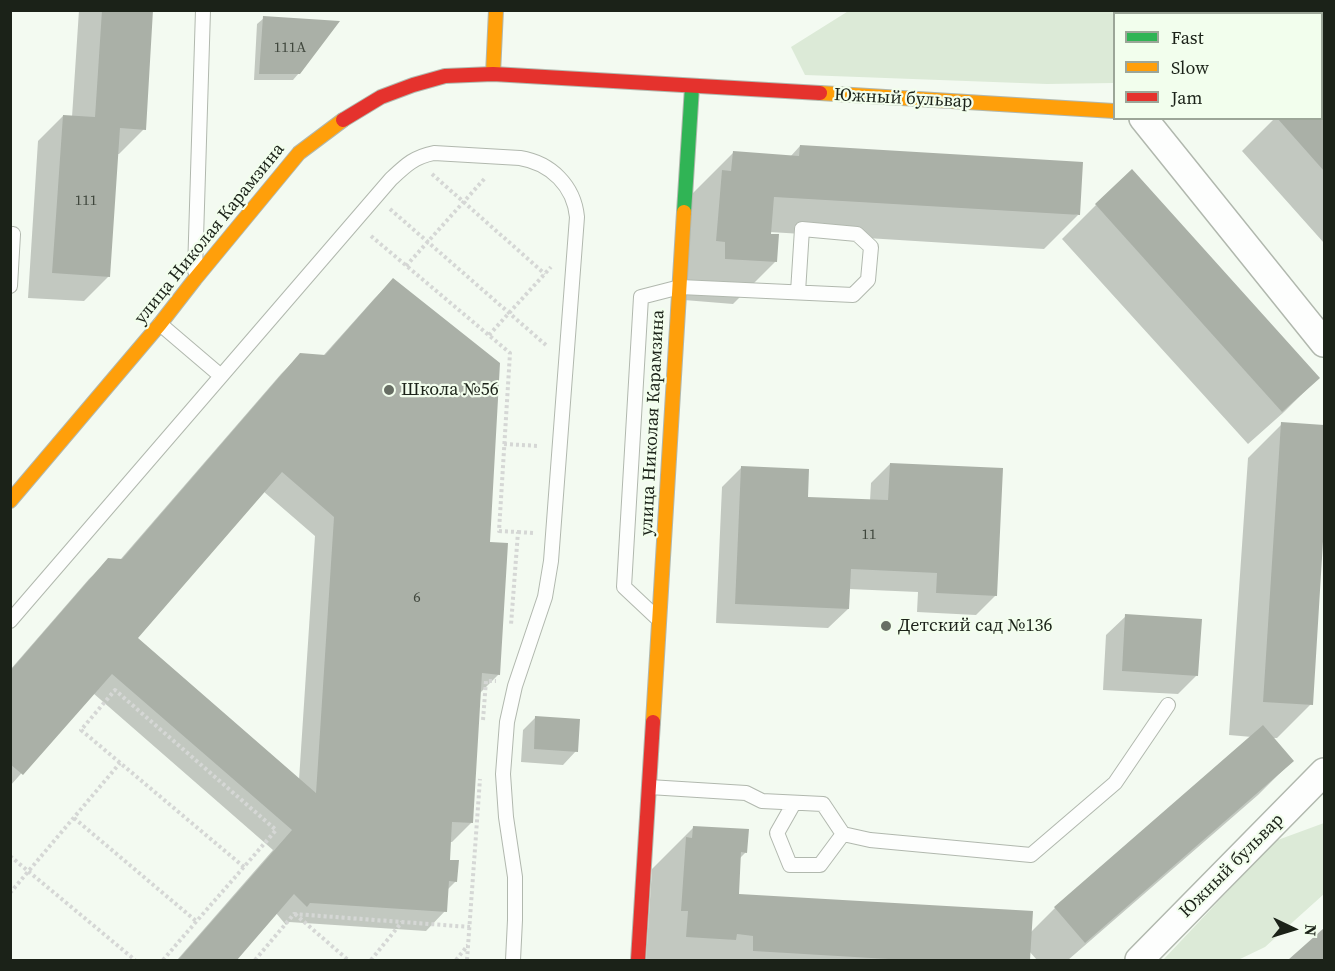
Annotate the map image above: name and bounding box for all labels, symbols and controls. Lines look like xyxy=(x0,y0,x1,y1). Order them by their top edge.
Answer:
legend xyxy=(1113,12,1323,120)
text: Fast xyxy=(1171,25,1204,50)
house number: 111А xyxy=(274,39,306,57)
text: Slow xyxy=(1171,55,1209,80)
street label: Южный бульвар xyxy=(833,85,973,113)
text: Jam xyxy=(1171,85,1203,110)
street label: улица Николая Карамзина xyxy=(130,139,290,329)
house number: 111 xyxy=(75,192,97,210)
street label: улица Николая Карамзина xyxy=(636,309,670,537)
place label: Школа №56 xyxy=(401,379,499,401)
marker: Школа №56 xyxy=(382,383,396,397)
house number: 11 xyxy=(862,526,876,544)
house number: 6 xyxy=(413,589,421,607)
place label: Детский сад №136 xyxy=(898,615,1053,637)
marker: Детский сад №136 xyxy=(879,619,893,633)
street label: Южный бульвар xyxy=(1175,809,1289,923)
north arrow xyxy=(1263,899,1323,959)
text: N xyxy=(1300,924,1322,937)

